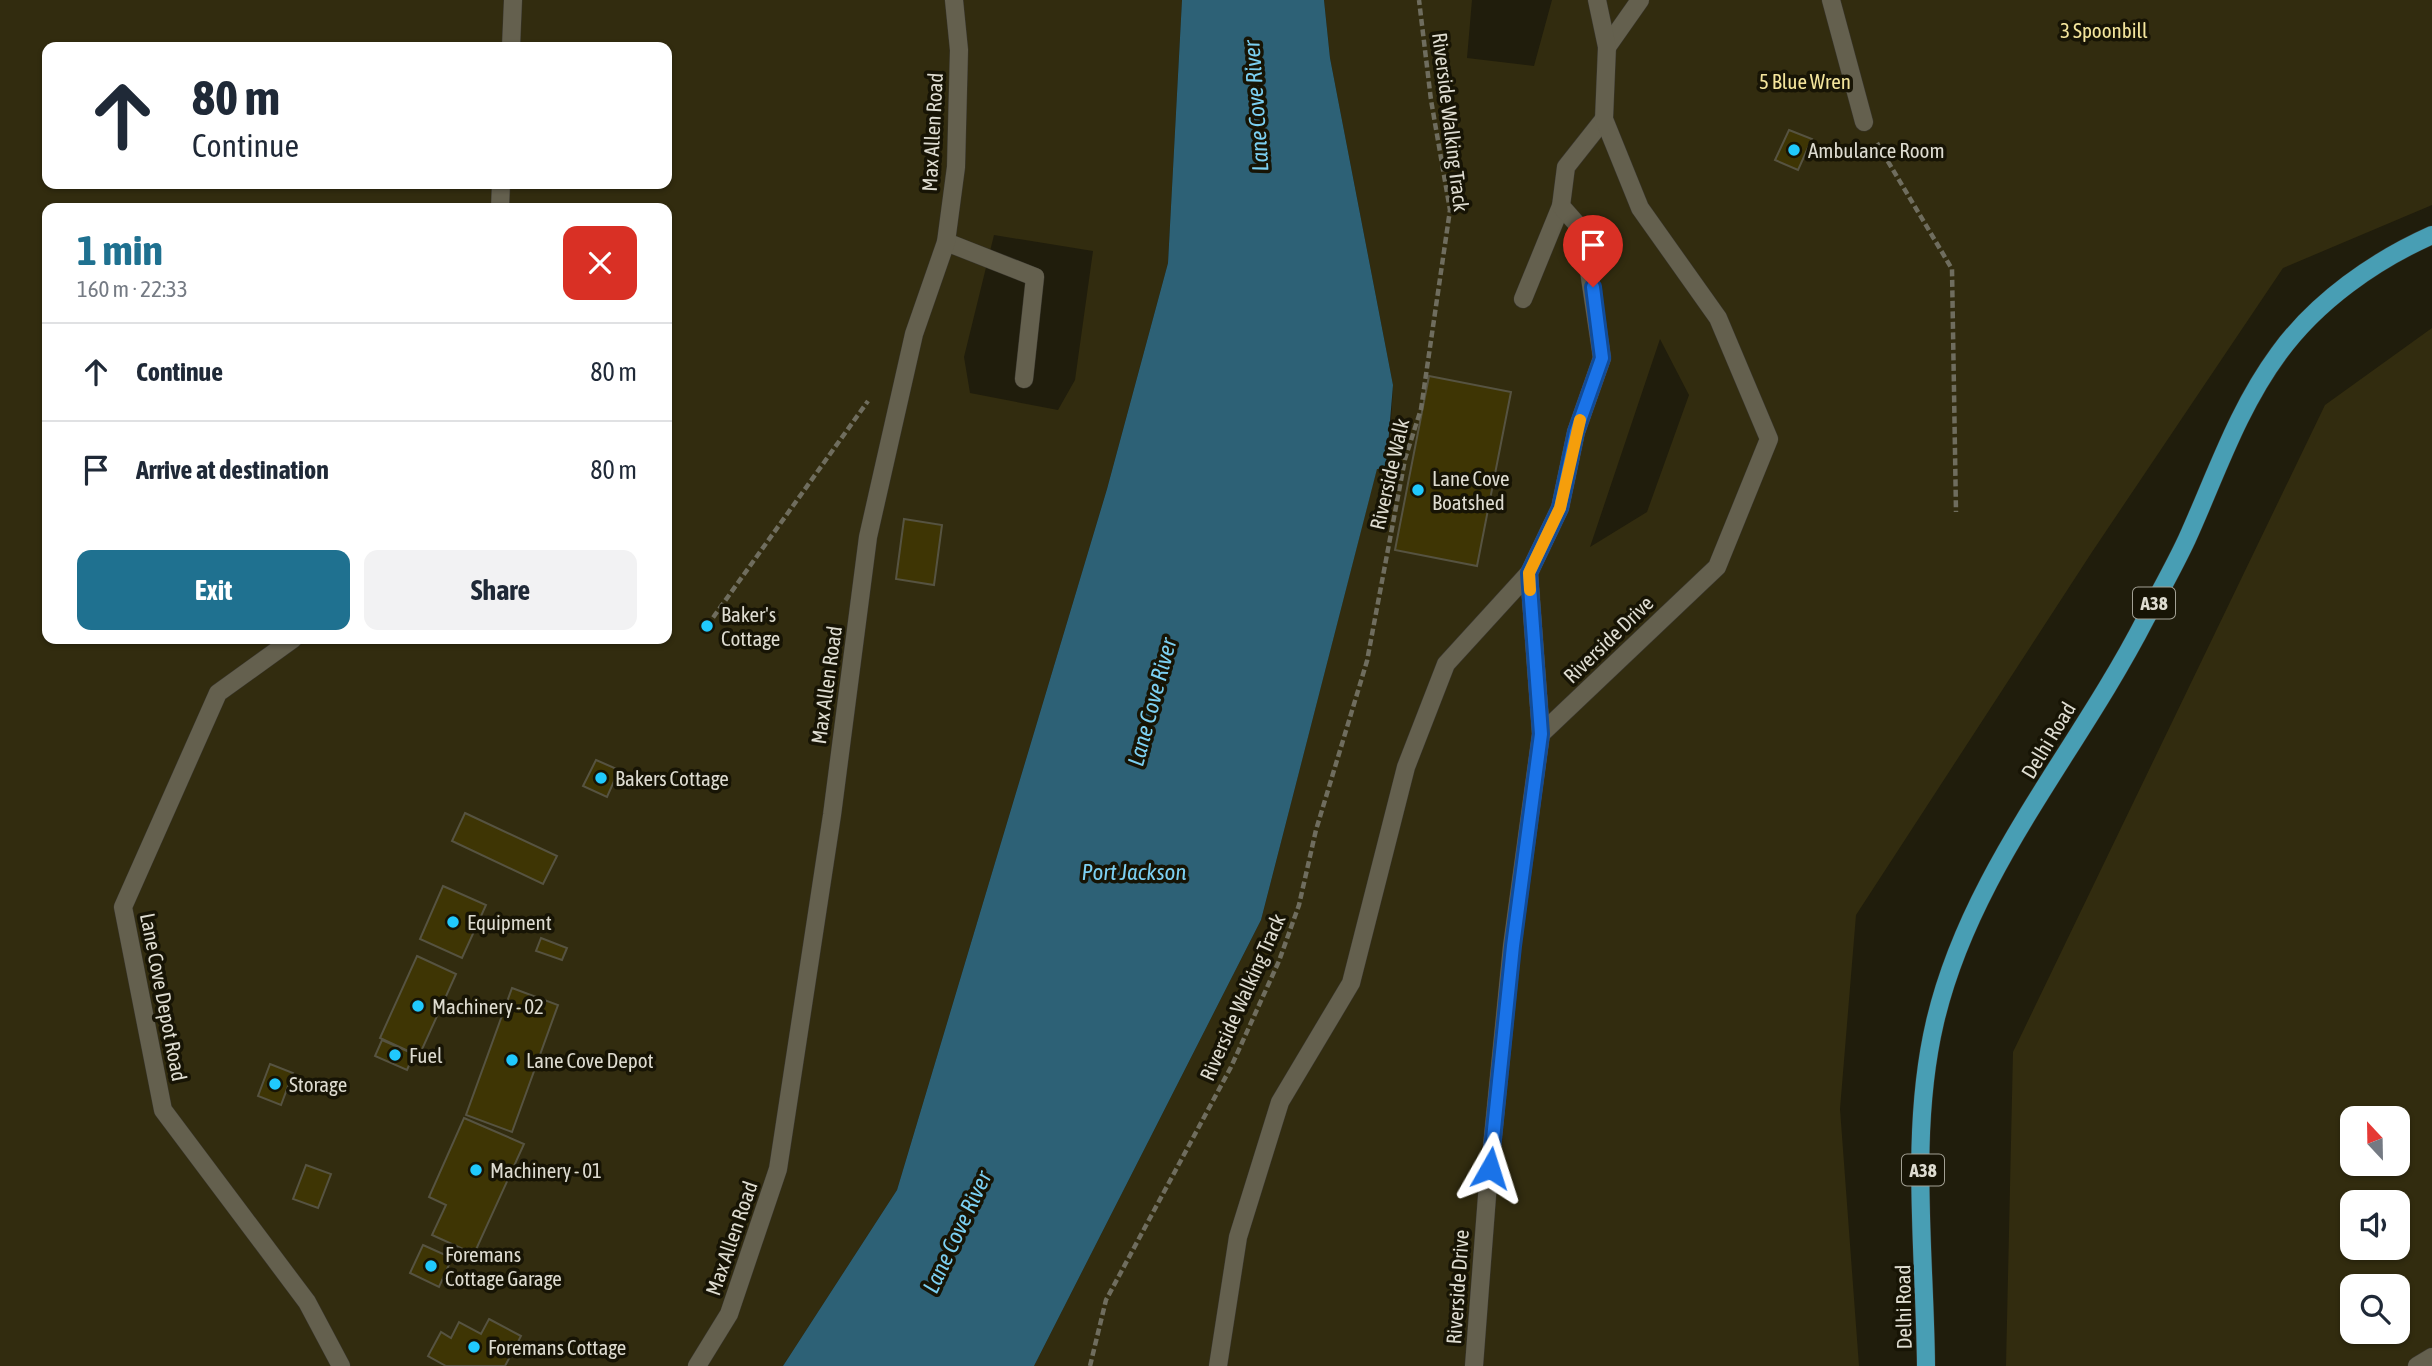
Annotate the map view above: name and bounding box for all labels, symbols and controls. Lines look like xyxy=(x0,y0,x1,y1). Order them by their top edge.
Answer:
park label: 3 Spoonbill xyxy=(2060,18,2148,42)
street label: Riverside Walking Track xyxy=(1428,31,1474,213)
water label: Lane Cove River xyxy=(1238,38,1274,172)
text: 80 m xyxy=(192,69,280,125)
park label: 5 Blue Wren xyxy=(1759,69,1851,93)
icon: ahead xyxy=(77,70,168,161)
street label: Max Allen Road xyxy=(917,72,947,192)
text: Continue xyxy=(192,127,299,164)
place label: Ambulance Room xyxy=(1808,138,1945,162)
marker: Ambulance Room xyxy=(1786,142,1802,158)
pin xyxy=(1563,215,1623,287)
text: 1 min xyxy=(77,226,163,274)
button: close xyxy=(563,226,637,300)
icon: arrive xyxy=(1574,226,1612,264)
text: 160 m · 22:33 xyxy=(77,276,188,302)
icon: ahead xyxy=(77,353,115,391)
text: Continue xyxy=(136,357,223,387)
text: 80 m xyxy=(590,357,637,387)
street label: Riverside Walk xyxy=(1365,416,1413,532)
icon: arrive xyxy=(77,451,115,489)
text: Arrive at destination xyxy=(136,455,329,485)
text: 80 m xyxy=(590,455,637,485)
place label: Lane Cove Boatshed xyxy=(1432,466,1510,514)
marker: Lane Cove Boatshed xyxy=(1410,482,1426,498)
button: Exit xyxy=(77,550,350,630)
button: Share xyxy=(364,550,637,630)
road number: A38 xyxy=(2133,588,2175,618)
street label: Riverside Drive xyxy=(1558,590,1658,688)
place label: Baker's Cottage xyxy=(721,602,780,650)
marker: Baker's Cottage xyxy=(699,618,715,634)
street label: Max Allen Road xyxy=(806,624,846,746)
water label: Lane Cove River xyxy=(1122,634,1182,769)
street label: Delhi Road xyxy=(2016,697,2080,783)
place label: Bakers Cottage xyxy=(615,766,729,790)
marker: Bakers Cottage xyxy=(593,770,609,786)
water label: Port Jackson xyxy=(1082,859,1186,885)
place label: Equipment xyxy=(467,910,552,934)
street label: Riverside Walking Track xyxy=(1194,910,1290,1084)
street label: Lane Cove Depot Road xyxy=(136,911,192,1083)
marker: Equipment xyxy=(445,914,461,930)
place label: Machinery - 02 xyxy=(432,994,544,1018)
marker: Machinery - 02 xyxy=(410,998,426,1014)
place label: Fuel xyxy=(409,1043,443,1067)
marker: Fuel xyxy=(387,1047,403,1063)
place label: Lane Cove Depot xyxy=(526,1048,654,1072)
marker: Lane Cove Depot xyxy=(504,1052,520,1068)
place label: Storage xyxy=(289,1072,347,1096)
marker: Storage xyxy=(267,1076,283,1092)
north arrow xyxy=(2340,1106,2410,1176)
map controls xyxy=(2340,1106,2410,1344)
position arrow xyxy=(1453,1131,1527,1205)
road number: A38 xyxy=(1902,1154,1944,1186)
place label: Machinery - 01 xyxy=(490,1158,602,1182)
marker: Machinery - 01 xyxy=(468,1162,484,1178)
water label: Lane Cove River xyxy=(917,1166,997,1297)
street label: Max Allen Road xyxy=(700,1178,762,1298)
button: sound xyxy=(2340,1190,2410,1260)
street label: Riverside Drive xyxy=(1441,1229,1473,1345)
place label: Foremans Cottage Garage xyxy=(445,1242,562,1290)
marker: Foremans Cottage Garage xyxy=(423,1258,439,1274)
street label: Delhi Road xyxy=(1890,1264,1916,1350)
button: search xyxy=(2340,1274,2410,1344)
place label: Foremans Cottage xyxy=(488,1335,626,1359)
marker: Foremans Cottage xyxy=(466,1339,482,1355)

